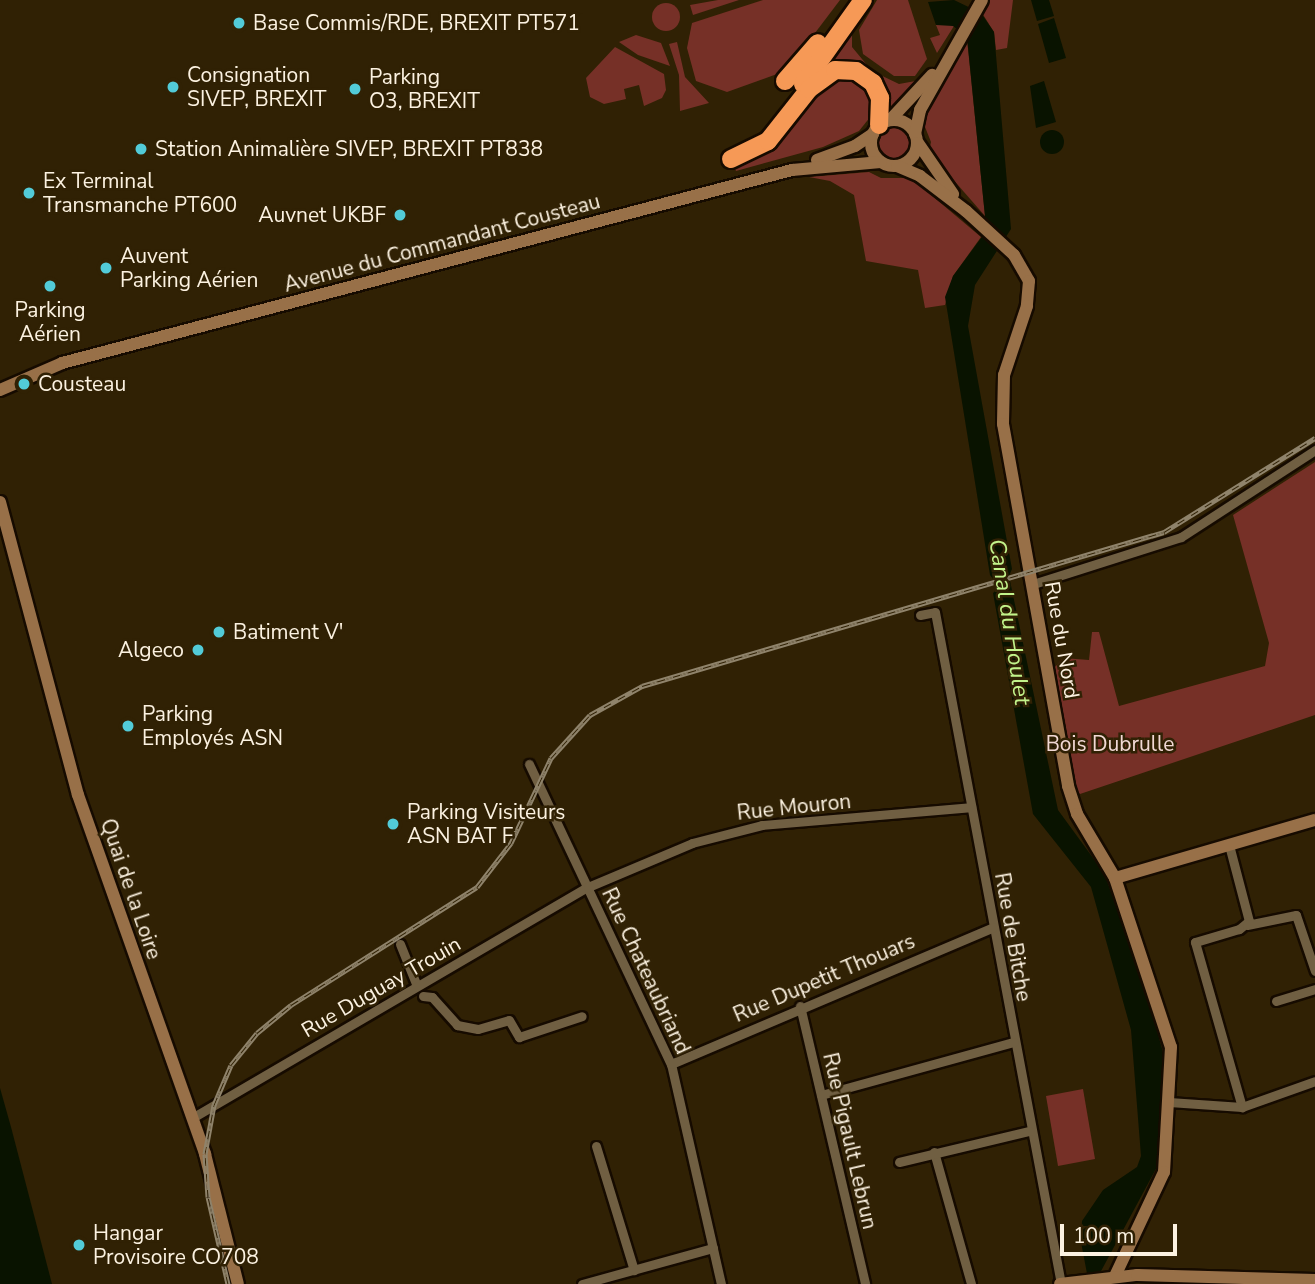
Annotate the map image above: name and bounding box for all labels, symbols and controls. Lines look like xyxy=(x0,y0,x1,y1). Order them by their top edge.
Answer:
place label: Base Commis/RDE, BREXIT PT571 xyxy=(253,10,580,36)
marker: Base Commis/RDE, BREXIT PT571 xyxy=(231,15,247,31)
place label: Consignation SIVEP, BREXIT xyxy=(187,62,326,112)
place label: Parking O3, BREXIT xyxy=(369,64,480,114)
marker: Consignation SIVEP, BREXIT xyxy=(165,79,181,95)
marker: Parking O3, BREXIT xyxy=(347,81,363,97)
place label: Station Animalière SIVEP, BREXIT PT838 xyxy=(155,136,543,162)
marker: Station Animalière SIVEP, BREXIT PT838 xyxy=(133,141,149,157)
place label: Ex Terminal Transmanche PT600 xyxy=(43,168,237,218)
marker: Ex Terminal Transmanche PT600 xyxy=(21,185,37,201)
street label: Avenue du Commandant Cousteau xyxy=(281,189,603,297)
place label: Auvnet UKBF xyxy=(258,202,386,228)
marker: Auvnet UKBF xyxy=(392,207,408,223)
place label: Auvent Parking Aérien xyxy=(120,243,258,293)
marker: Auvent Parking Aérien xyxy=(98,260,114,276)
marker: Parking Aérien xyxy=(42,278,58,294)
place label: Parking Aérien xyxy=(14,297,86,347)
place label: Cousteau xyxy=(38,371,126,397)
marker: Cousteau xyxy=(16,376,32,392)
water label: Canal du Houlet xyxy=(982,537,1036,707)
street label: Rue du Nord xyxy=(1039,579,1085,701)
place label: Batiment V' xyxy=(233,619,343,645)
marker: Batiment V' xyxy=(211,624,227,640)
place label: Algeco xyxy=(118,637,184,663)
marker: Algeco xyxy=(190,642,206,658)
place label: Parking Employés ASN xyxy=(142,701,283,751)
marker: Parking Employés ASN xyxy=(120,718,136,734)
park label: Bois Dubrulle xyxy=(1046,731,1174,757)
street label: Rue Mouron xyxy=(736,788,852,826)
place label: Parking Visiteurs ASN BAT F xyxy=(407,799,565,849)
street label: Quai de la Loire xyxy=(95,815,167,963)
marker: Parking Visiteurs ASN BAT F xyxy=(385,816,401,832)
street label: Rue de Bitche xyxy=(989,871,1037,1003)
street label: Rue Chateaubriand xyxy=(596,884,696,1058)
street label: Rue Dupetit Thouars xyxy=(729,928,919,1028)
street label: Rue Duguay Trouin xyxy=(297,931,465,1043)
street label: Rue Pigault Lebrun xyxy=(817,1050,883,1232)
scale bar xyxy=(1063,1210,1180,1254)
place label: Hangar Provisoire CO708 xyxy=(93,1220,259,1270)
text: 100 m xyxy=(1073,1222,1134,1250)
marker: Hangar Provisoire CO708 xyxy=(71,1237,87,1253)

